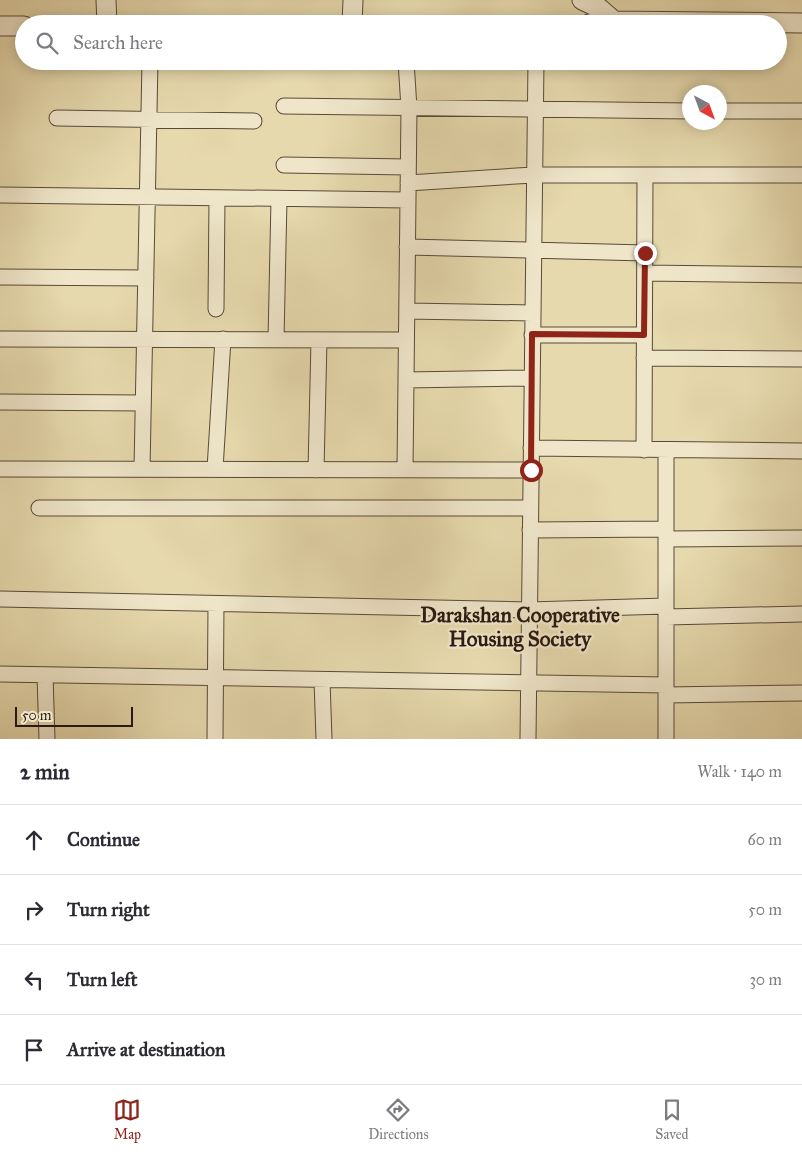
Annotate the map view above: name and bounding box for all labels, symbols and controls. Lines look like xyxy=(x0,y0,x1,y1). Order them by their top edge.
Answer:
search box xyxy=(15,15,787,70)
icon: search xyxy=(33,29,61,57)
text: Search here xyxy=(73,31,163,54)
north arrow xyxy=(682,85,727,130)
route end xyxy=(634,242,657,265)
route start xyxy=(520,459,543,482)
district label: Darakshan Cooperative Housing Society xyxy=(420,602,620,652)
scale bar xyxy=(15,704,132,727)
text: 50 m xyxy=(22,707,51,724)
text: 2 min xyxy=(20,759,70,785)
text: Walk · 140 m xyxy=(697,762,782,781)
icon: ahead xyxy=(20,826,48,854)
text: Continue xyxy=(67,828,140,851)
text: 60 m xyxy=(748,830,782,849)
icon: right xyxy=(20,896,48,924)
text: Turn right xyxy=(67,898,150,921)
text: 50 m xyxy=(748,900,782,919)
icon: left xyxy=(20,966,48,994)
text: Turn left xyxy=(67,968,137,991)
text: 30 m xyxy=(749,970,782,989)
icon: arrive xyxy=(20,1036,48,1064)
text: Arrive at destination xyxy=(67,1038,225,1061)
tab: Map xyxy=(113,1096,141,1143)
tab: Directions xyxy=(368,1096,429,1143)
tab: Saved xyxy=(655,1096,689,1143)

